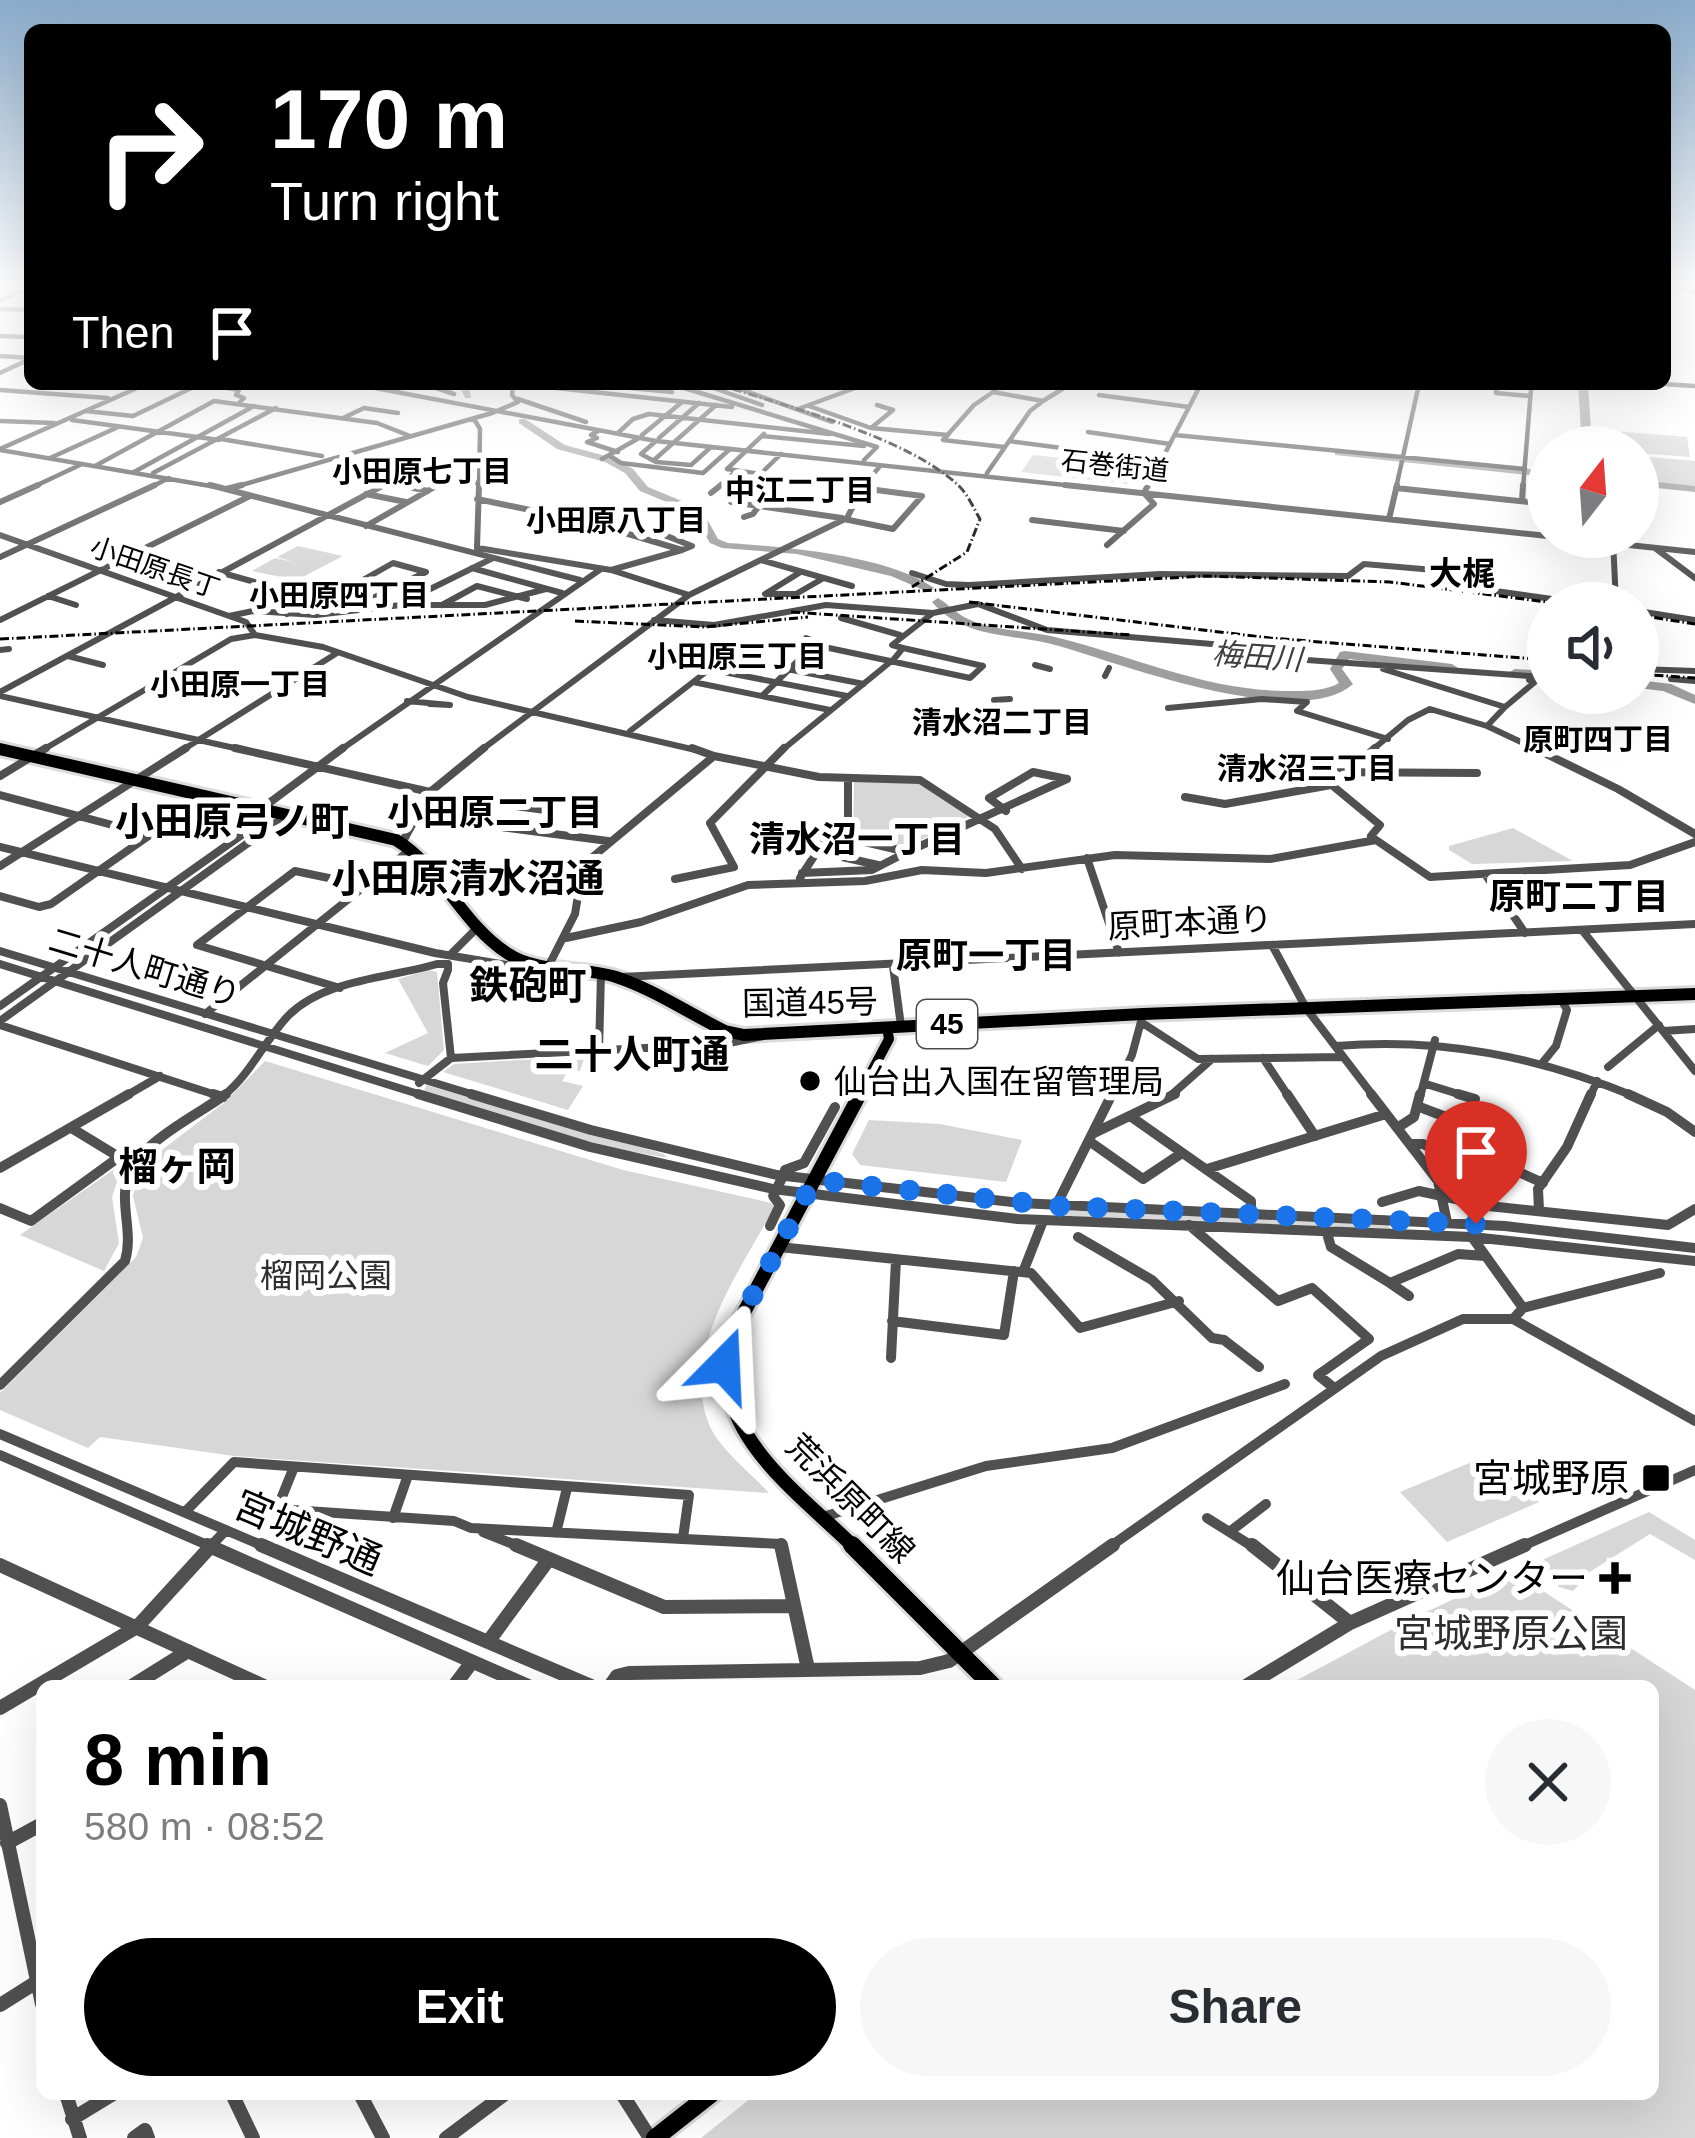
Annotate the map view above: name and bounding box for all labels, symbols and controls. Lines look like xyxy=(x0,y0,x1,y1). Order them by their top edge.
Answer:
icon: right xyxy=(72,72,228,228)
text: 170 m xyxy=(270,72,508,166)
text: Turn right xyxy=(270,171,499,231)
icon: arrive xyxy=(199,300,265,366)
text: Then xyxy=(72,307,175,358)
north arrow xyxy=(1527,426,1659,558)
map controls xyxy=(1527,426,1659,714)
street label: 石巻街道 xyxy=(1060,445,1170,487)
district label: 小田原七丁目 xyxy=(332,455,512,488)
district label: 中江二丁目 xyxy=(725,474,875,507)
district label: 小田原八丁目 xyxy=(526,504,706,537)
street label: 小田原長丁 xyxy=(86,532,224,604)
district label: 大梶 xyxy=(1429,555,1495,592)
district label: 小田原四丁目 xyxy=(249,579,429,612)
button: sound xyxy=(1527,582,1659,714)
water label: 梅田川 xyxy=(1211,637,1306,676)
district label: 小田原三丁目 xyxy=(647,640,827,673)
district label: 小田原一丁目 xyxy=(150,668,330,701)
district label: 清水沼二丁目 xyxy=(912,706,1092,739)
district label: 原町四丁目 xyxy=(1523,723,1673,756)
district label: 清水沼三丁目 xyxy=(1217,752,1397,785)
district label: 小田原二丁目 xyxy=(387,792,603,833)
district label: 小田原弓ノ町 xyxy=(115,800,349,843)
district label: 清水沼一丁目 xyxy=(749,819,965,860)
district label: 小田原清水沼通 xyxy=(331,857,605,900)
district label: 原町二丁目 xyxy=(1489,876,1669,917)
street label: 原町本通り xyxy=(1107,900,1273,945)
street label: 二十人町通り xyxy=(45,921,245,1014)
district label: 原町一丁目 xyxy=(896,935,1076,976)
district label: 鉄砲町 xyxy=(469,964,587,1007)
street label: 国道45号 xyxy=(742,983,878,1022)
road number: 45 xyxy=(917,1000,977,1048)
district label: 二十人町通 xyxy=(534,1033,730,1076)
place label: 仙台出入国在留管理局 xyxy=(834,1063,1164,1100)
marker: 仙台出入国在留管理局 xyxy=(797,1068,823,1094)
pin xyxy=(1425,1101,1527,1224)
icon: arrive xyxy=(1443,1119,1509,1185)
district label: 榴ヶ岡 xyxy=(118,1145,236,1188)
park label: 榴岡公園 xyxy=(260,1257,392,1294)
position arrow xyxy=(661,1302,787,1428)
street label: 荒浜原町線 xyxy=(779,1427,922,1570)
place label: 宮城野原 xyxy=(1473,1457,1629,1500)
marker: 宮城野原 xyxy=(1640,1462,1672,1494)
street label: 宮城野通 xyxy=(228,1482,388,1583)
place label: 仙台医療センター xyxy=(1276,1557,1588,1600)
marker: 仙台医療センター xyxy=(1599,1562,1631,1594)
park label: 宮城野原公園 xyxy=(1394,1612,1628,1655)
button: close xyxy=(1485,1719,1611,1845)
text: 8 min xyxy=(84,1720,272,1800)
text: 580 m · 08:52 xyxy=(84,1805,325,1848)
button: Exit xyxy=(84,1938,836,2076)
button: Share xyxy=(860,1938,1611,2076)

